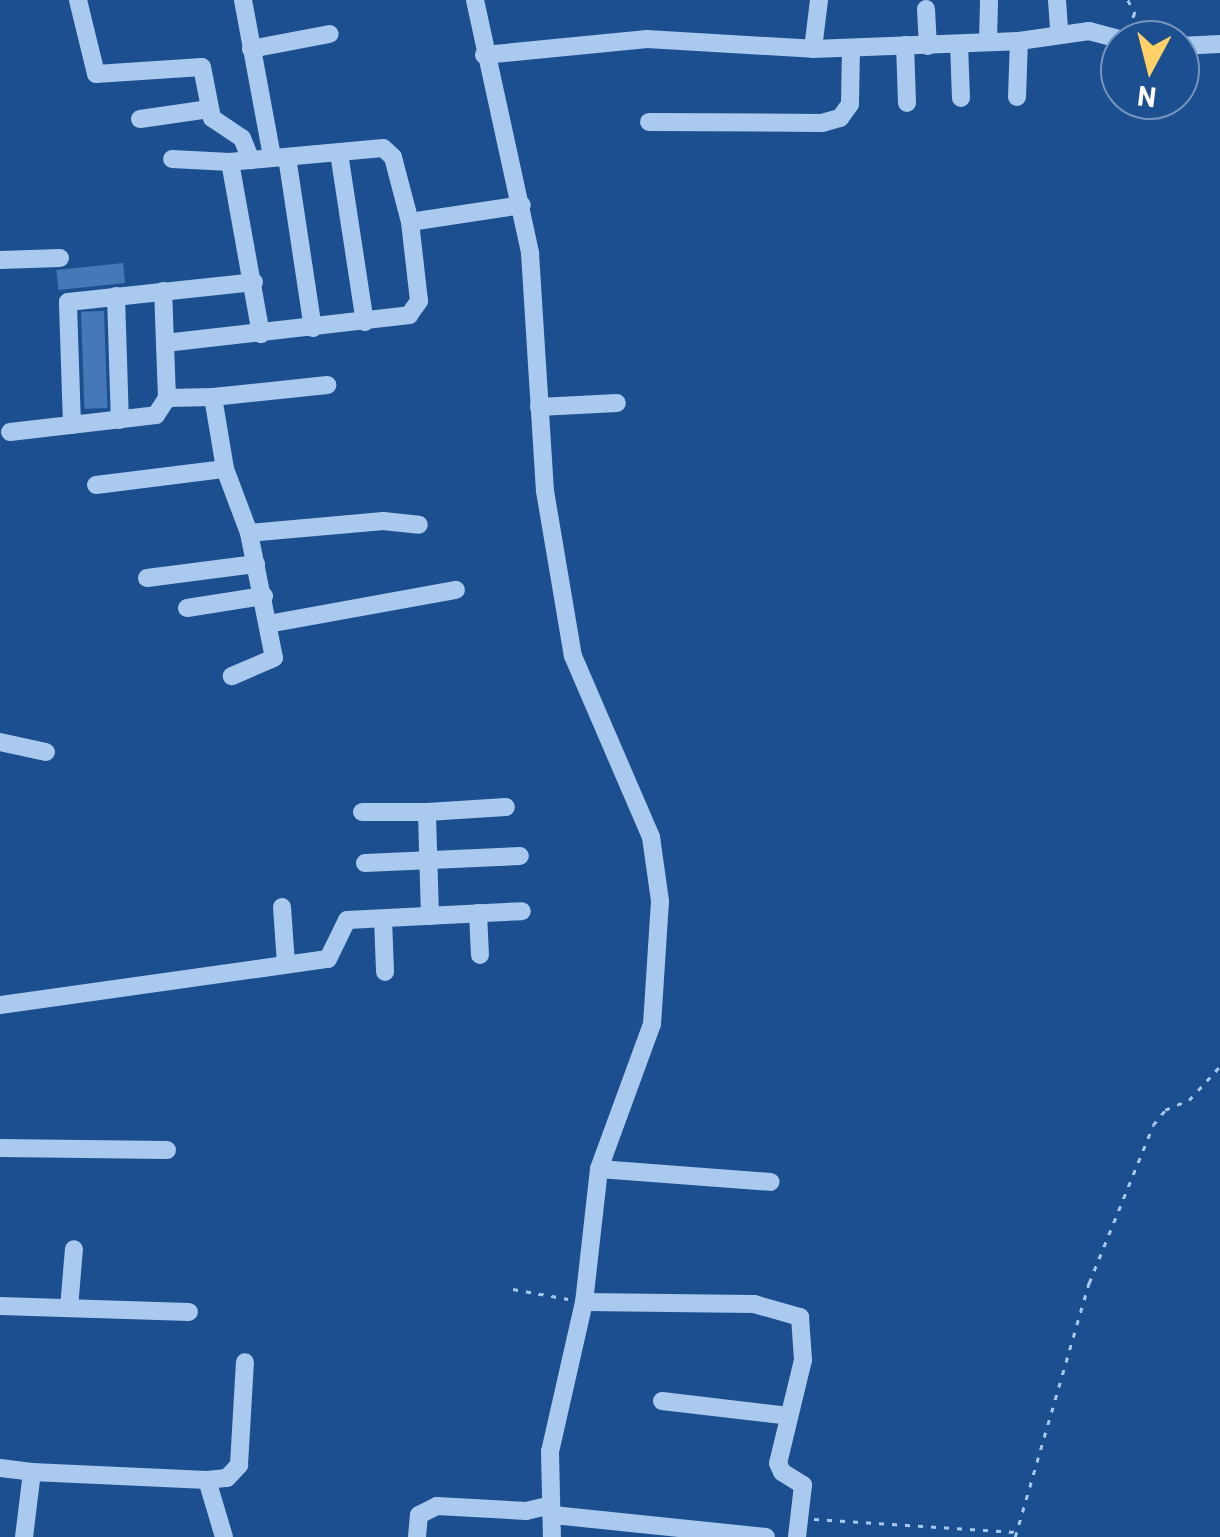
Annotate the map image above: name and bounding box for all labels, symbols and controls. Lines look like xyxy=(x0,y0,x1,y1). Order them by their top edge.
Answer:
north arrow xyxy=(1100,20,1200,120)
text: N xyxy=(1135,80,1158,116)

